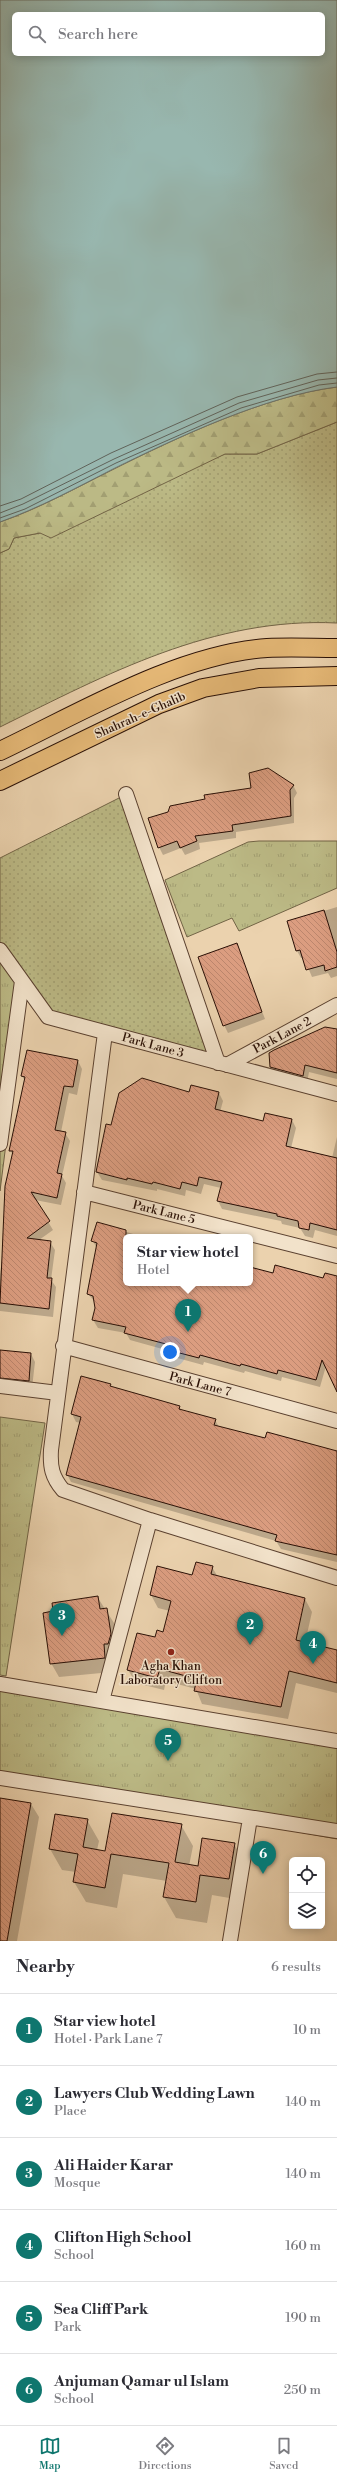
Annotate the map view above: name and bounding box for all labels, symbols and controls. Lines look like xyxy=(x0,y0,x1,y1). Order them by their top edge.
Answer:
search box xyxy=(12,12,325,56)
icon: search xyxy=(26,23,48,45)
text: Search here xyxy=(58,25,138,44)
street label: Shahrah-e-Ghalib xyxy=(92,689,188,742)
street label: Park Lane 2 xyxy=(250,1014,314,1057)
street label: Park Lane 3 xyxy=(120,1030,186,1061)
street label: Park Lane 5 xyxy=(131,1197,197,1228)
popup xyxy=(123,1234,253,1286)
text: Star view hotel xyxy=(137,1243,239,1262)
text: Hotel xyxy=(137,1262,170,1278)
pin: 1 xyxy=(175,1299,201,1332)
your location xyxy=(160,1342,180,1362)
street label: Park Lane 7 xyxy=(167,1369,232,1400)
pin: 3 xyxy=(49,1603,75,1636)
pin: 2 xyxy=(237,1612,263,1645)
pin: 4 xyxy=(300,1631,326,1664)
marker: Agha Khan Laboratory Clifton xyxy=(166,1647,176,1657)
place label: Agha Khan Laboratory Clifton xyxy=(120,1659,222,1688)
pin: 5 xyxy=(155,1728,181,1761)
pin: 6 xyxy=(250,1841,276,1874)
map controls xyxy=(289,1857,325,1929)
button: locate xyxy=(289,1857,325,1893)
button: layers xyxy=(289,1893,325,1929)
text: Nearby xyxy=(16,1956,75,1978)
text: 6 results xyxy=(271,1959,321,1975)
text: Star view hotel xyxy=(54,2012,156,2031)
text: 1 xyxy=(26,2022,32,2038)
text: 10 m xyxy=(293,2022,321,2038)
text: Hotel · Park Lane 7 xyxy=(54,2031,163,2047)
text: Lawyers Club Wedding Lawn xyxy=(54,2084,255,2103)
text: 2 xyxy=(25,2094,33,2110)
text: 140 m xyxy=(285,2094,321,2110)
text: Place xyxy=(54,2103,86,2119)
text: Ali Haider Karar xyxy=(54,2156,173,2175)
text: 3 xyxy=(25,2166,33,2182)
text: 140 m xyxy=(285,2166,321,2182)
text: Mosque xyxy=(54,2175,101,2191)
text: Clifton High School xyxy=(54,2228,192,2247)
text: 4 xyxy=(25,2238,33,2254)
text: 160 m xyxy=(285,2238,321,2254)
text: School xyxy=(54,2247,94,2263)
text: Sea Cliff Park xyxy=(54,2300,148,2319)
text: 5 xyxy=(25,2310,33,2326)
text: 190 m xyxy=(285,2310,321,2326)
text: Park xyxy=(54,2319,81,2335)
text: Anjuman Qamar ul Islam xyxy=(54,2372,229,2391)
text: 6 xyxy=(25,2382,33,2398)
text: 250 m xyxy=(284,2382,321,2398)
text: School xyxy=(54,2391,94,2407)
tab: Map xyxy=(39,2435,61,2473)
tab: Directions xyxy=(139,2435,192,2473)
tab: Saved xyxy=(269,2435,298,2473)

